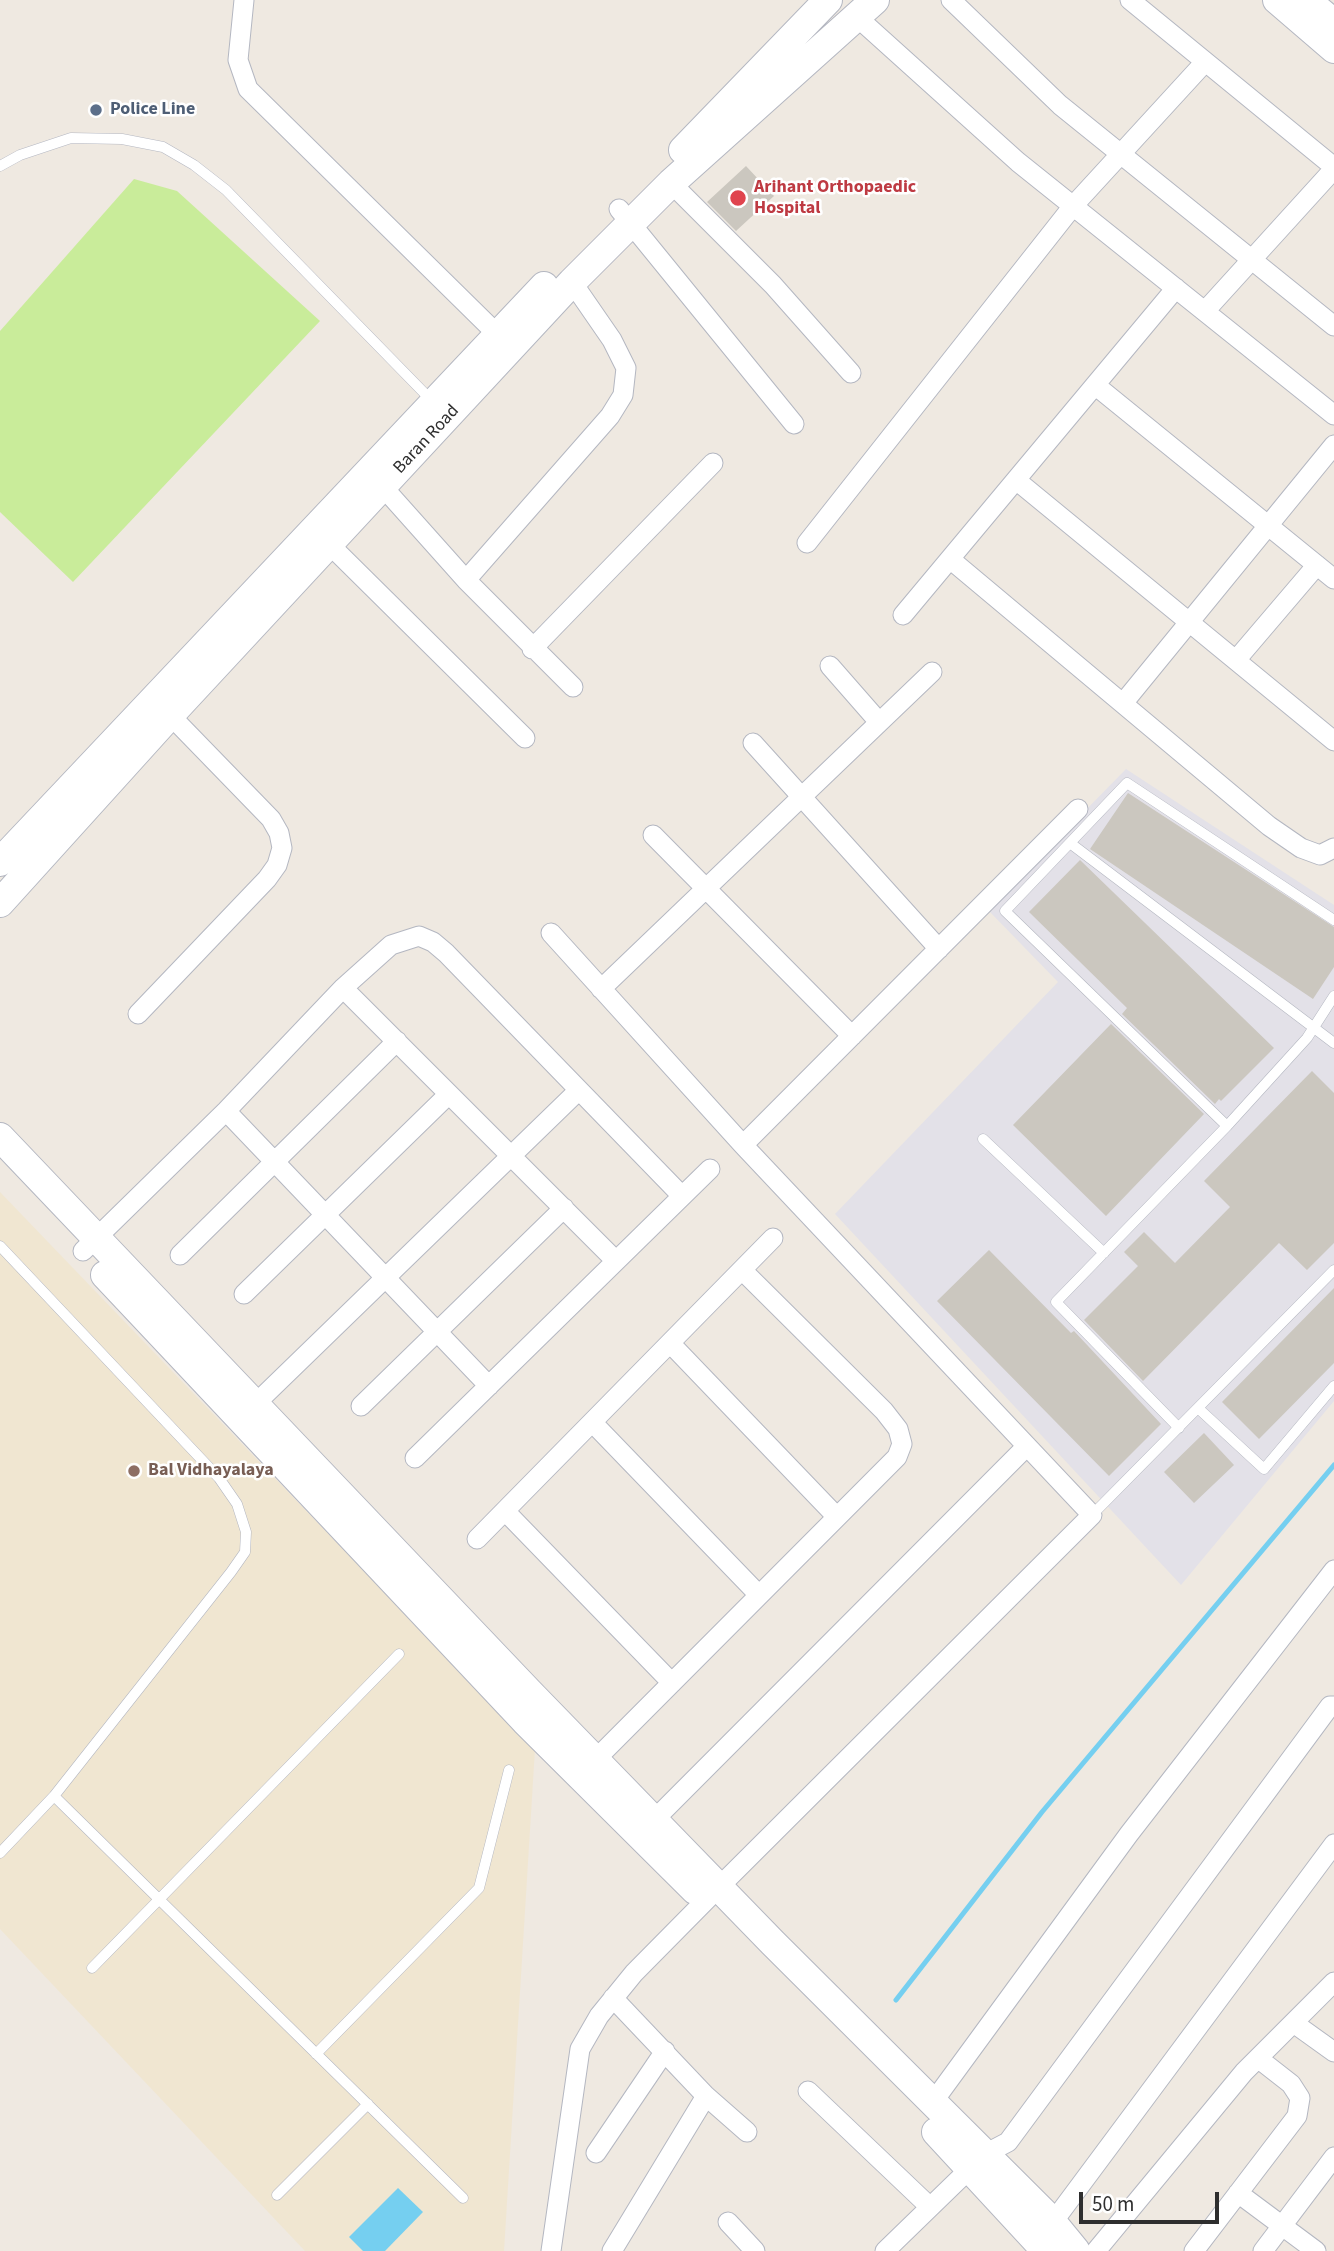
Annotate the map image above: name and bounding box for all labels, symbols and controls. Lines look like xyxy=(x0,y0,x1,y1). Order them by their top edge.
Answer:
place label: Police Line xyxy=(110,99,195,121)
marker: Police Line xyxy=(88,102,104,118)
place label: Arihant Orthopaedic Hospital xyxy=(754,177,916,220)
marker: Arihant Orthopaedic Hospital xyxy=(728,188,748,208)
street label: Baran Road xyxy=(390,401,464,479)
place label: Bal Vidhayalaya xyxy=(148,1460,274,1482)
marker: Bal Vidhayalaya xyxy=(126,1463,142,1479)
scale bar xyxy=(1082,2178,1222,2222)
text: 50 m xyxy=(1092,2189,1134,2219)

